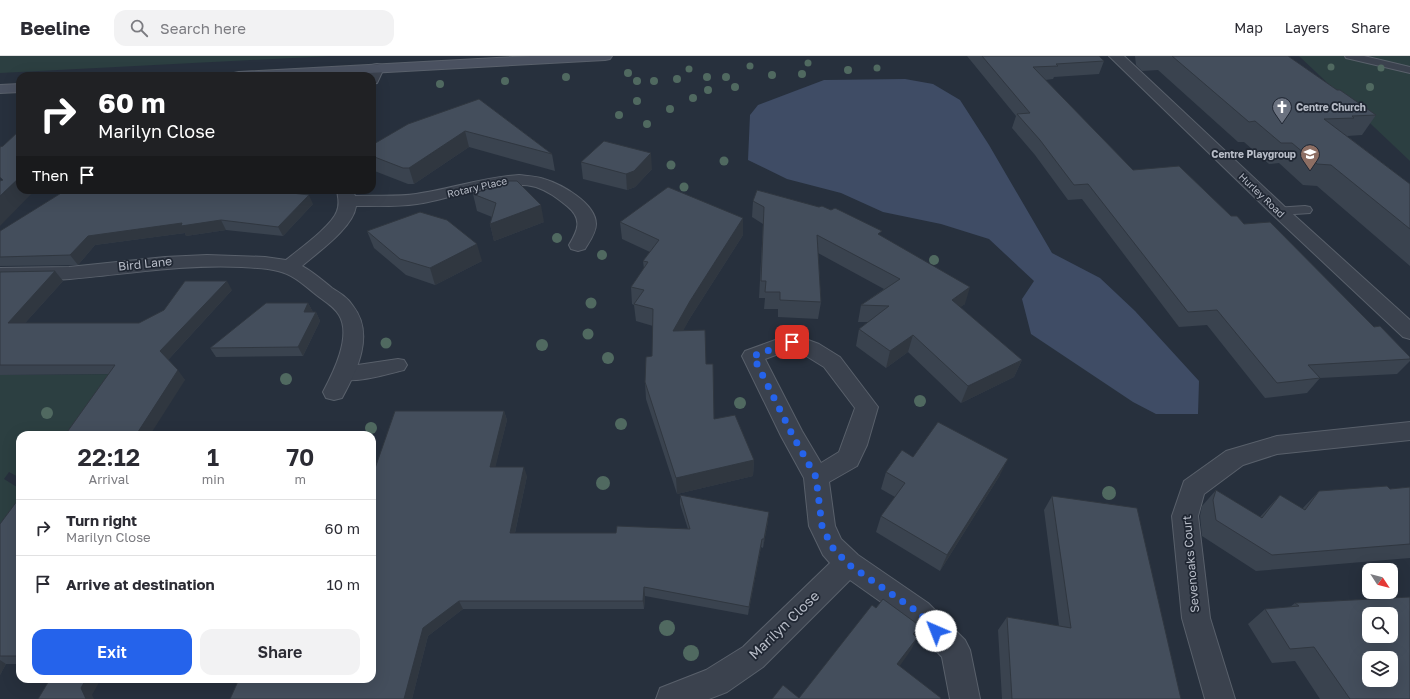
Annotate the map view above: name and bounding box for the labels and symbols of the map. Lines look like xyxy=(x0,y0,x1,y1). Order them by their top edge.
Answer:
church icon: Centre Church xyxy=(1271,96,1293,124)
place label: Centre Church xyxy=(1296,101,1366,113)
school or university icon: Centre Playgroup xyxy=(1299,143,1321,171)
place label: Centre Playgroup xyxy=(1211,148,1296,160)
street label: Hurley Road xyxy=(1237,170,1287,220)
street label: Rotary Place xyxy=(446,174,508,200)
street label: Bird Lane xyxy=(117,253,173,274)
pin xyxy=(775,325,809,359)
street label: Sevenoaks Court xyxy=(1179,515,1202,613)
north arrow xyxy=(1362,563,1398,599)
street label: Marilyn Close xyxy=(745,587,822,662)
position arrow xyxy=(915,610,957,652)

